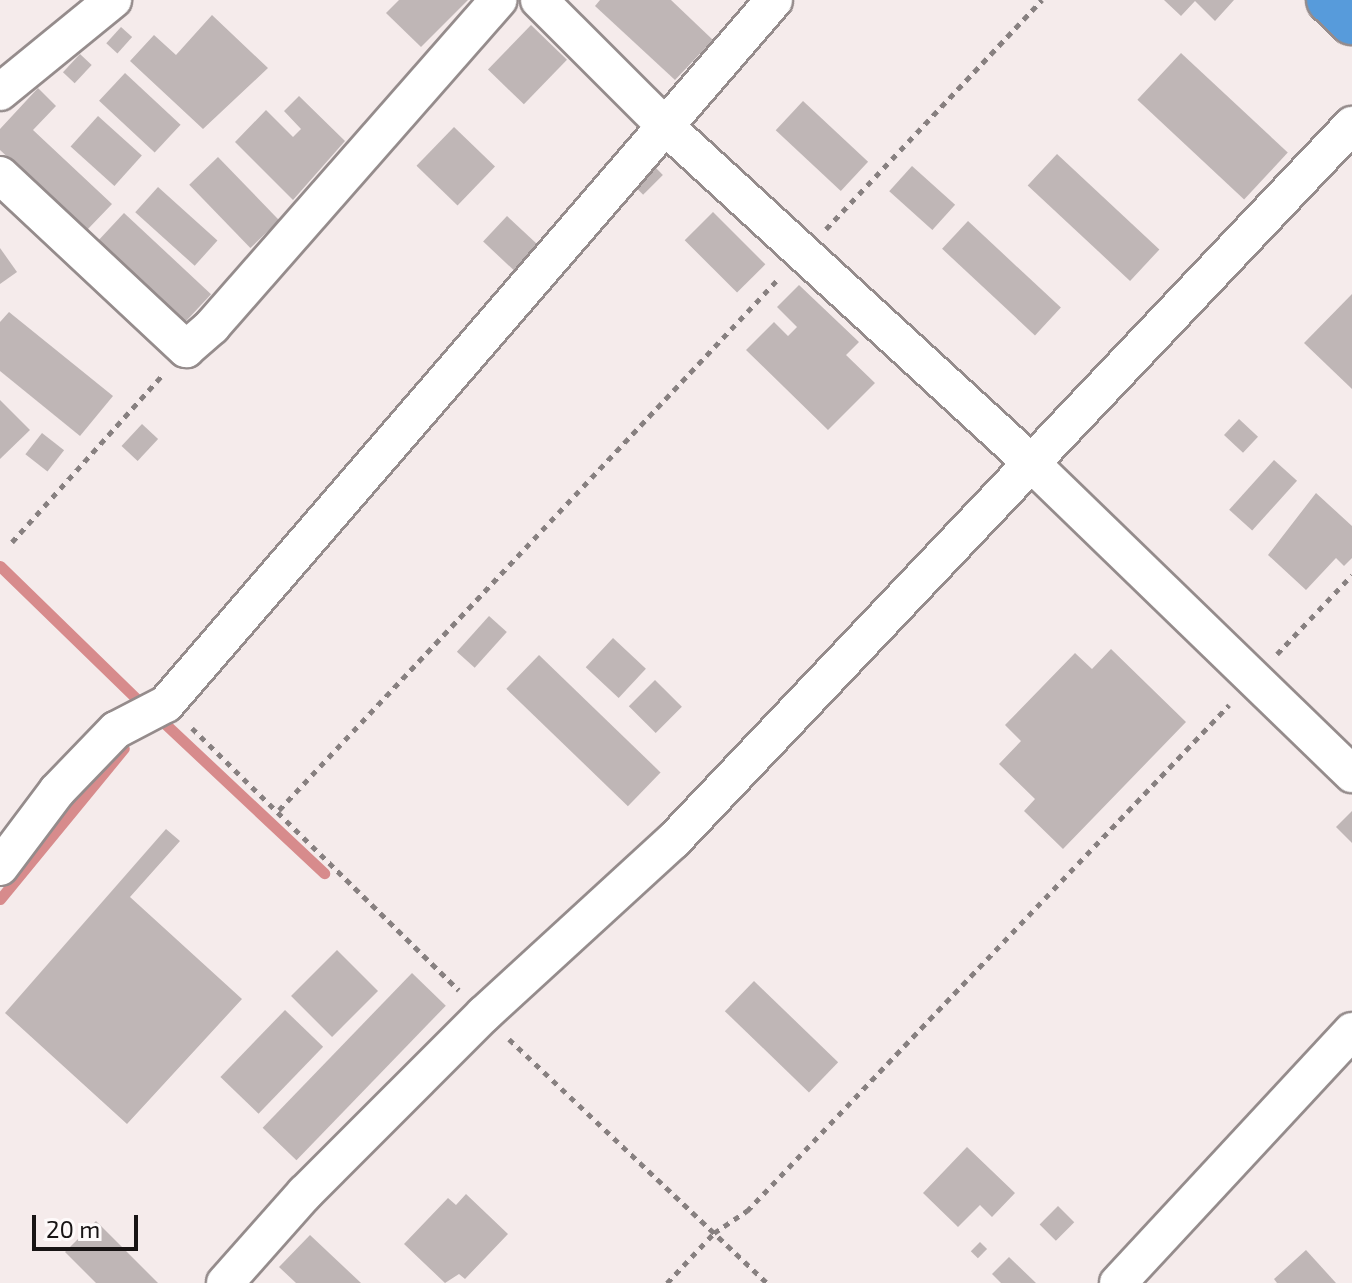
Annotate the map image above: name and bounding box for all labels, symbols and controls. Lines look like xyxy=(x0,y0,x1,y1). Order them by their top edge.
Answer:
scale bar xyxy=(36,1199,142,1249)
text: 20 m xyxy=(46,1214,100,1243)

